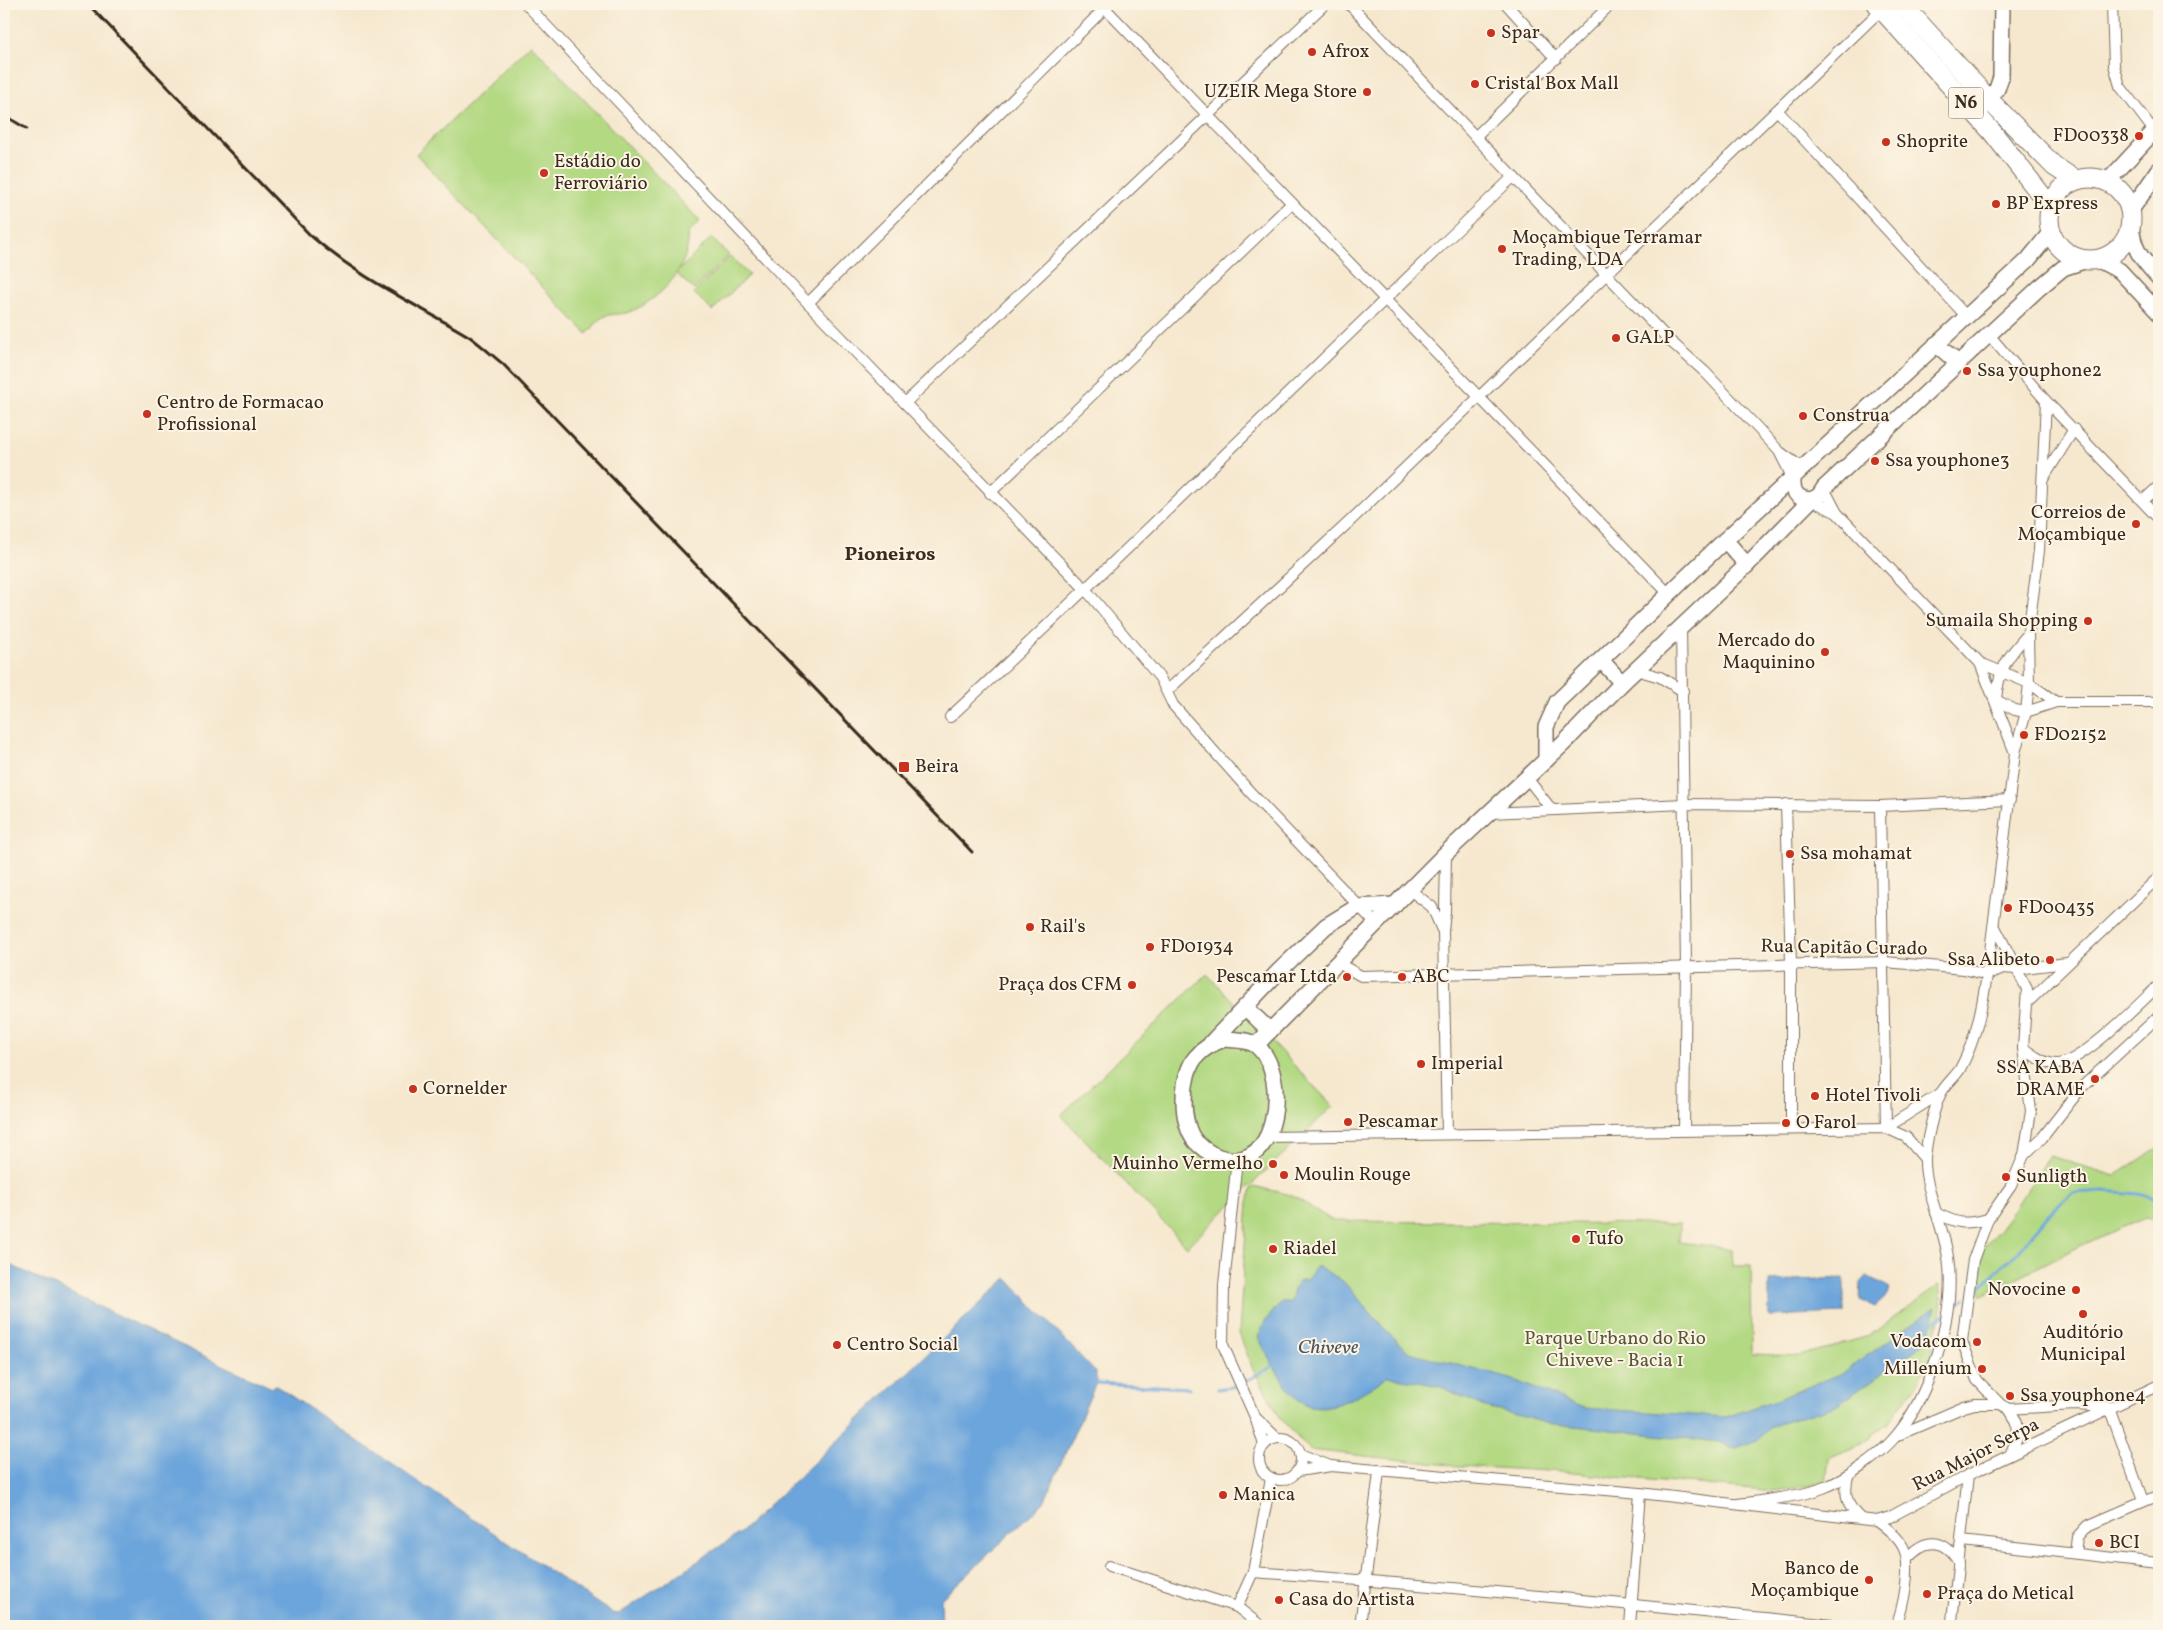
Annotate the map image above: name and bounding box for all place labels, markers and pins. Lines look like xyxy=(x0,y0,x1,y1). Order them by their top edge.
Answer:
place label: Spar xyxy=(1501,20,1540,46)
marker: Spar xyxy=(1485,27,1497,39)
place label: Afrox xyxy=(1322,39,1370,65)
marker: Afrox xyxy=(1306,46,1318,58)
place label: Cristal Box Mall xyxy=(1485,71,1619,97)
marker: Cristal Box Mall xyxy=(1469,78,1481,90)
place label: UZEIR Mega Store xyxy=(1204,79,1357,105)
marker: UZEIR Mega Store xyxy=(1361,86,1373,98)
place label: FD00338 xyxy=(2053,123,2129,149)
place label: Shoprite xyxy=(1896,129,1968,155)
marker: FD00338 xyxy=(2133,130,2145,142)
marker: Shoprite xyxy=(1880,136,1892,148)
place label: Estádio do Ferroviário xyxy=(554,149,648,197)
marker: Estádio do Ferroviário xyxy=(538,167,550,179)
place label: BP Express xyxy=(2006,191,2098,217)
marker: BP Express xyxy=(1990,198,2002,210)
place label: Moçambique Terramar Trading, LDA xyxy=(1512,225,1702,273)
marker: Moçambique Terramar Trading, LDA xyxy=(1496,243,1508,255)
place label: GALP xyxy=(1626,325,1674,351)
marker: GALP xyxy=(1610,332,1622,344)
place label: Ssa youphone2 xyxy=(1977,358,2102,384)
marker: Ssa youphone2 xyxy=(1961,365,1973,377)
place label: Centro de Formacao Profissional xyxy=(157,390,324,438)
place label: Construa xyxy=(1813,403,1890,429)
marker: Centro de Formacao Profissional xyxy=(141,408,153,420)
marker: Construa xyxy=(1797,410,1809,422)
place label: Ssa youphone3 xyxy=(1885,448,2009,474)
marker: Ssa youphone3 xyxy=(1869,455,1881,467)
place label: Correios de Moçambique xyxy=(2018,500,2126,548)
marker: Correios de Moçambique xyxy=(2130,518,2142,530)
place label: Sumaila Shopping xyxy=(1925,608,2078,634)
marker: Sumaila Shopping xyxy=(2082,615,2094,627)
place label: Mercado do Maquinino xyxy=(1717,628,1815,676)
marker: Mercado do Maquinino xyxy=(1819,646,1831,658)
place label: FD02152 xyxy=(2034,722,2107,748)
marker: FD02152 xyxy=(2018,729,2030,741)
place label: Beira xyxy=(915,754,959,780)
marker: Beira xyxy=(897,760,911,774)
place label: Ssa mohamat xyxy=(1800,841,1912,867)
marker: Ssa mohamat xyxy=(1784,848,1796,860)
place label: FD00435 xyxy=(2018,895,2095,921)
marker: FD00435 xyxy=(2002,902,2014,914)
place label: Rail's xyxy=(1040,914,1086,940)
marker: Rail's xyxy=(1024,921,1036,933)
place label: FD01934 xyxy=(1160,934,1234,960)
marker: FD01934 xyxy=(1144,941,1156,953)
place label: Ssa Alibeto xyxy=(1947,947,2040,973)
marker: Ssa Alibeto xyxy=(2044,954,2056,966)
place label: Pescamar Ltda xyxy=(1216,964,1337,990)
place label: ABC xyxy=(1412,964,1450,990)
marker: Pescamar Ltda xyxy=(1341,971,1353,983)
marker: ABC xyxy=(1396,971,1408,983)
place label: Praça dos CFM xyxy=(998,972,1122,998)
marker: Praça dos CFM xyxy=(1126,979,1138,991)
place label: Imperial xyxy=(1431,1051,1504,1077)
place label: SSA KABA DRAME xyxy=(1996,1055,2085,1103)
marker: Imperial xyxy=(1415,1058,1427,1070)
marker: SSA KABA DRAME xyxy=(2089,1073,2101,1085)
place label: Cornelder xyxy=(423,1076,507,1102)
marker: Cornelder xyxy=(407,1083,419,1095)
place label: Hotel Tivoli xyxy=(1825,1083,1921,1109)
marker: Hotel Tivoli xyxy=(1809,1090,1821,1102)
place label: Pescamar xyxy=(1358,1109,1438,1135)
place label: O Farol xyxy=(1796,1110,1857,1136)
marker: Pescamar xyxy=(1342,1116,1354,1128)
marker: O Farol xyxy=(1780,1117,1792,1129)
place label: Muinho Vermelho xyxy=(1112,1151,1263,1177)
marker: Muinho Vermelho xyxy=(1267,1158,1279,1170)
place label: Moulin Rouge xyxy=(1294,1162,1411,1188)
place label: Sunligth xyxy=(2016,1164,2088,1190)
marker: Moulin Rouge xyxy=(1278,1169,1290,1181)
marker: Sunligth xyxy=(2000,1171,2012,1183)
place label: Tufo xyxy=(1586,1226,1624,1252)
marker: Tufo xyxy=(1570,1233,1582,1245)
place label: Riadel xyxy=(1283,1236,1337,1262)
marker: Riadel xyxy=(1267,1243,1279,1255)
place label: Novocine xyxy=(1987,1277,2066,1303)
marker: Novocine xyxy=(2070,1284,2082,1296)
marker: Auditório Municipal xyxy=(2077,1308,2089,1320)
place label: Auditório Municipal xyxy=(2040,1320,2126,1368)
place label: Vodacom xyxy=(1890,1329,1967,1355)
place label: Centro Social xyxy=(847,1332,959,1358)
marker: Vodacom xyxy=(1971,1336,1983,1348)
marker: Centro Social xyxy=(831,1339,843,1351)
place label: Millenium xyxy=(1884,1356,1972,1382)
marker: Millenium xyxy=(1976,1363,1988,1375)
place label: Ssa youphone4 xyxy=(2020,1383,2146,1409)
marker: Ssa youphone4 xyxy=(2004,1390,2016,1402)
place label: Manica xyxy=(1233,1482,1295,1508)
marker: Manica xyxy=(1217,1489,1229,1501)
place label: BCI xyxy=(2109,1530,2140,1556)
marker: BCI xyxy=(2093,1537,2105,1549)
place label: Banco de Moçambique xyxy=(1751,1556,1859,1604)
marker: Banco de Moçambique xyxy=(1863,1574,1875,1586)
place label: Praça do Metical xyxy=(1937,1581,2074,1607)
place label: Casa do Artista xyxy=(1289,1587,1415,1613)
marker: Praça do Metical xyxy=(1921,1588,1933,1600)
marker: Casa do Artista xyxy=(1273,1594,1285,1606)

